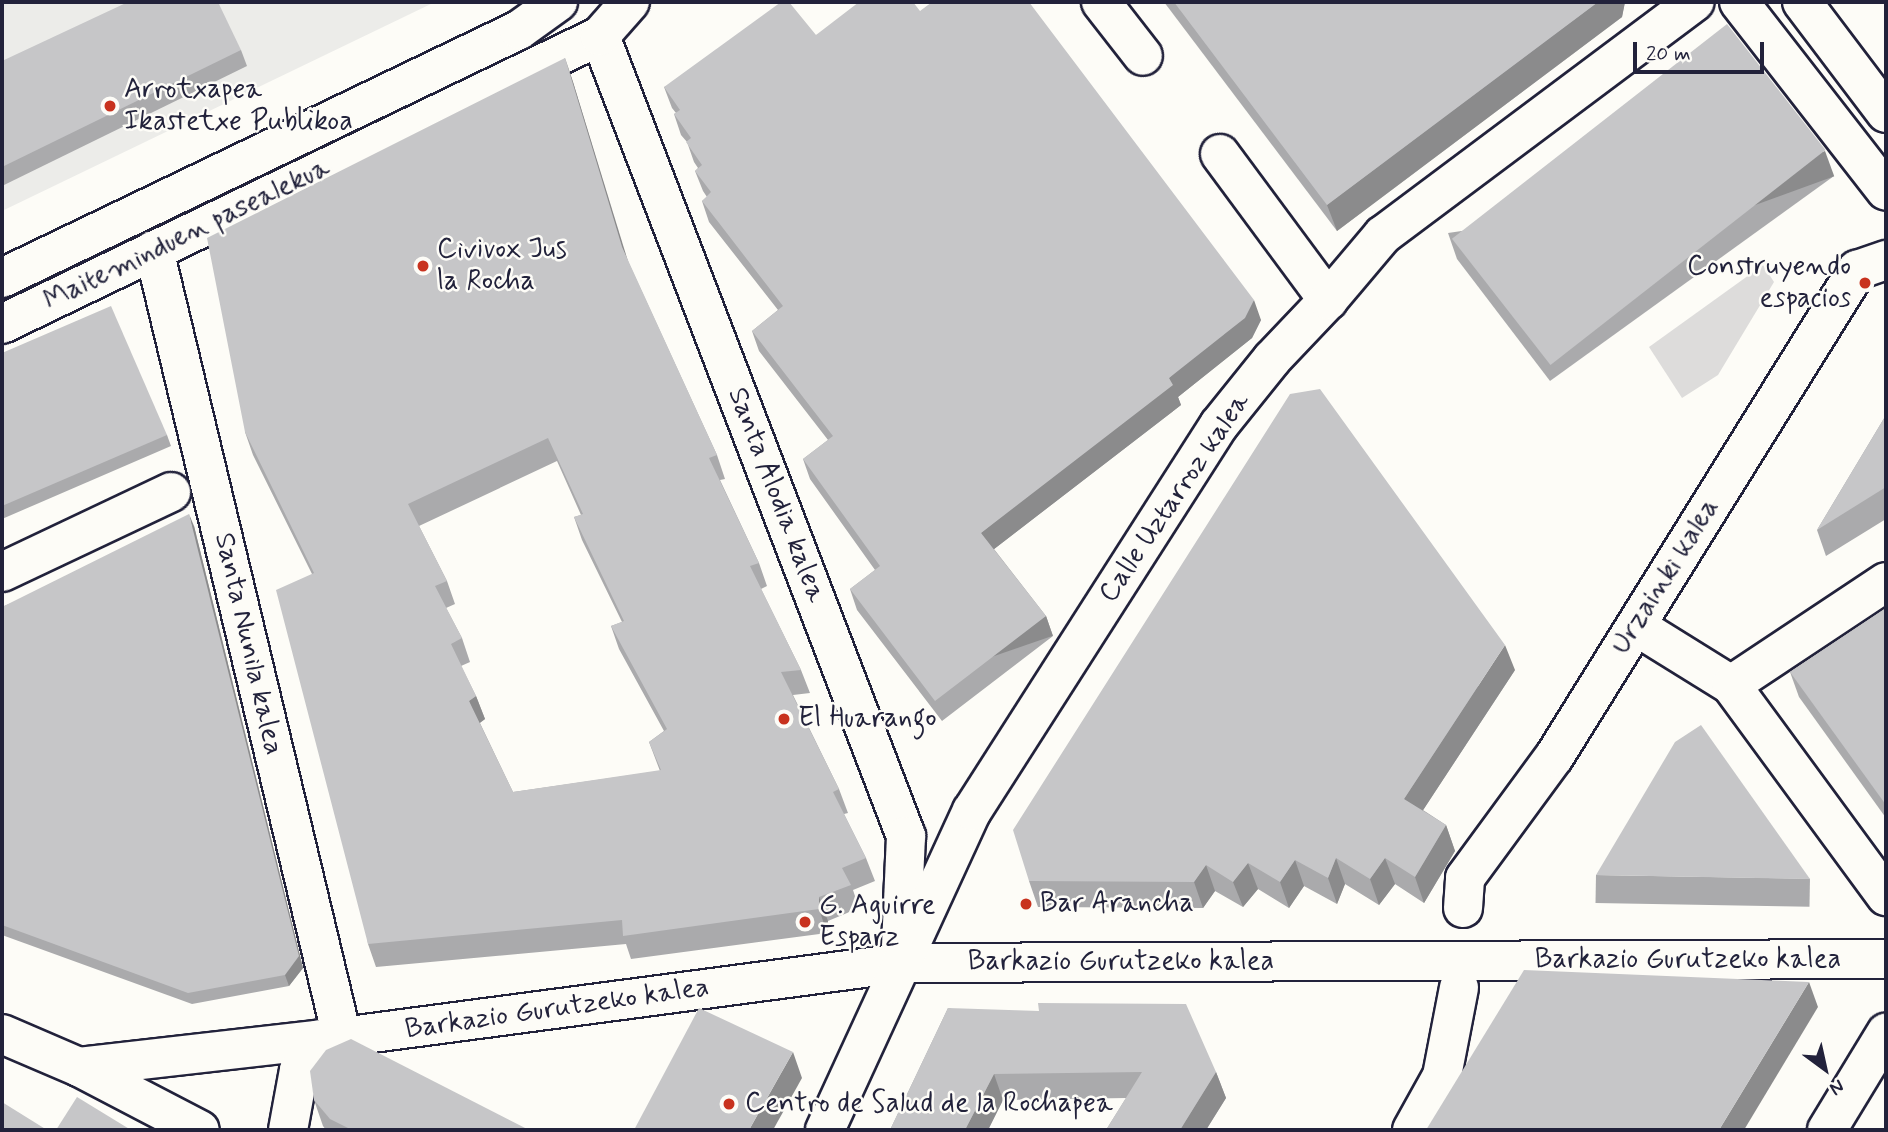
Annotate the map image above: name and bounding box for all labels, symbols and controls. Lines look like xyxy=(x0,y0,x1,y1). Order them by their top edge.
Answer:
scale bar xyxy=(1636,28,1767,72)
text: 20 m xyxy=(1646,40,1691,68)
place label: Arrotxapea Ikastetxe Publikoa xyxy=(124,73,351,139)
marker: Arrotxapea Ikastetxe Publikoa xyxy=(102,98,118,114)
street label: Maiteminduen pasealekua xyxy=(39,151,335,319)
place label: Civivox Jus la Rocha xyxy=(437,233,571,299)
place label: Construyendo espacios xyxy=(1687,250,1851,316)
marker: Civivox Jus la Rocha xyxy=(415,258,431,274)
marker: Construyendo espacios xyxy=(1857,275,1873,291)
street label: Santa Alodia kalea xyxy=(720,384,832,606)
street label: Calle Uztarroz kalea xyxy=(1092,387,1258,609)
street label: Urzainki kalea xyxy=(1604,492,1728,662)
street label: Santa Nunila kalea xyxy=(206,529,290,759)
place label: El Huarango xyxy=(798,702,947,736)
marker: El Huarango xyxy=(776,711,792,727)
place label: Bar Arancha xyxy=(1040,887,1192,921)
place label: G. Aguirre Esparz xyxy=(819,889,936,955)
marker: Bar Arancha xyxy=(1018,896,1034,912)
marker: G. Aguirre Esparz xyxy=(797,914,813,930)
street label: Barkazio Gurutzeko kalea xyxy=(1536,943,1840,977)
street label: Barkazio Gurutzeko kalea xyxy=(969,945,1273,979)
street label: Barkazio Gurutzeko kalea xyxy=(404,971,710,1047)
north arrow xyxy=(1790,1034,1860,1104)
text: N xyxy=(1825,1073,1849,1101)
place label: Centro de Salud de la Rochapea xyxy=(745,1087,1114,1121)
marker: Centro de Salud de la Rochapea xyxy=(719,1094,739,1114)

